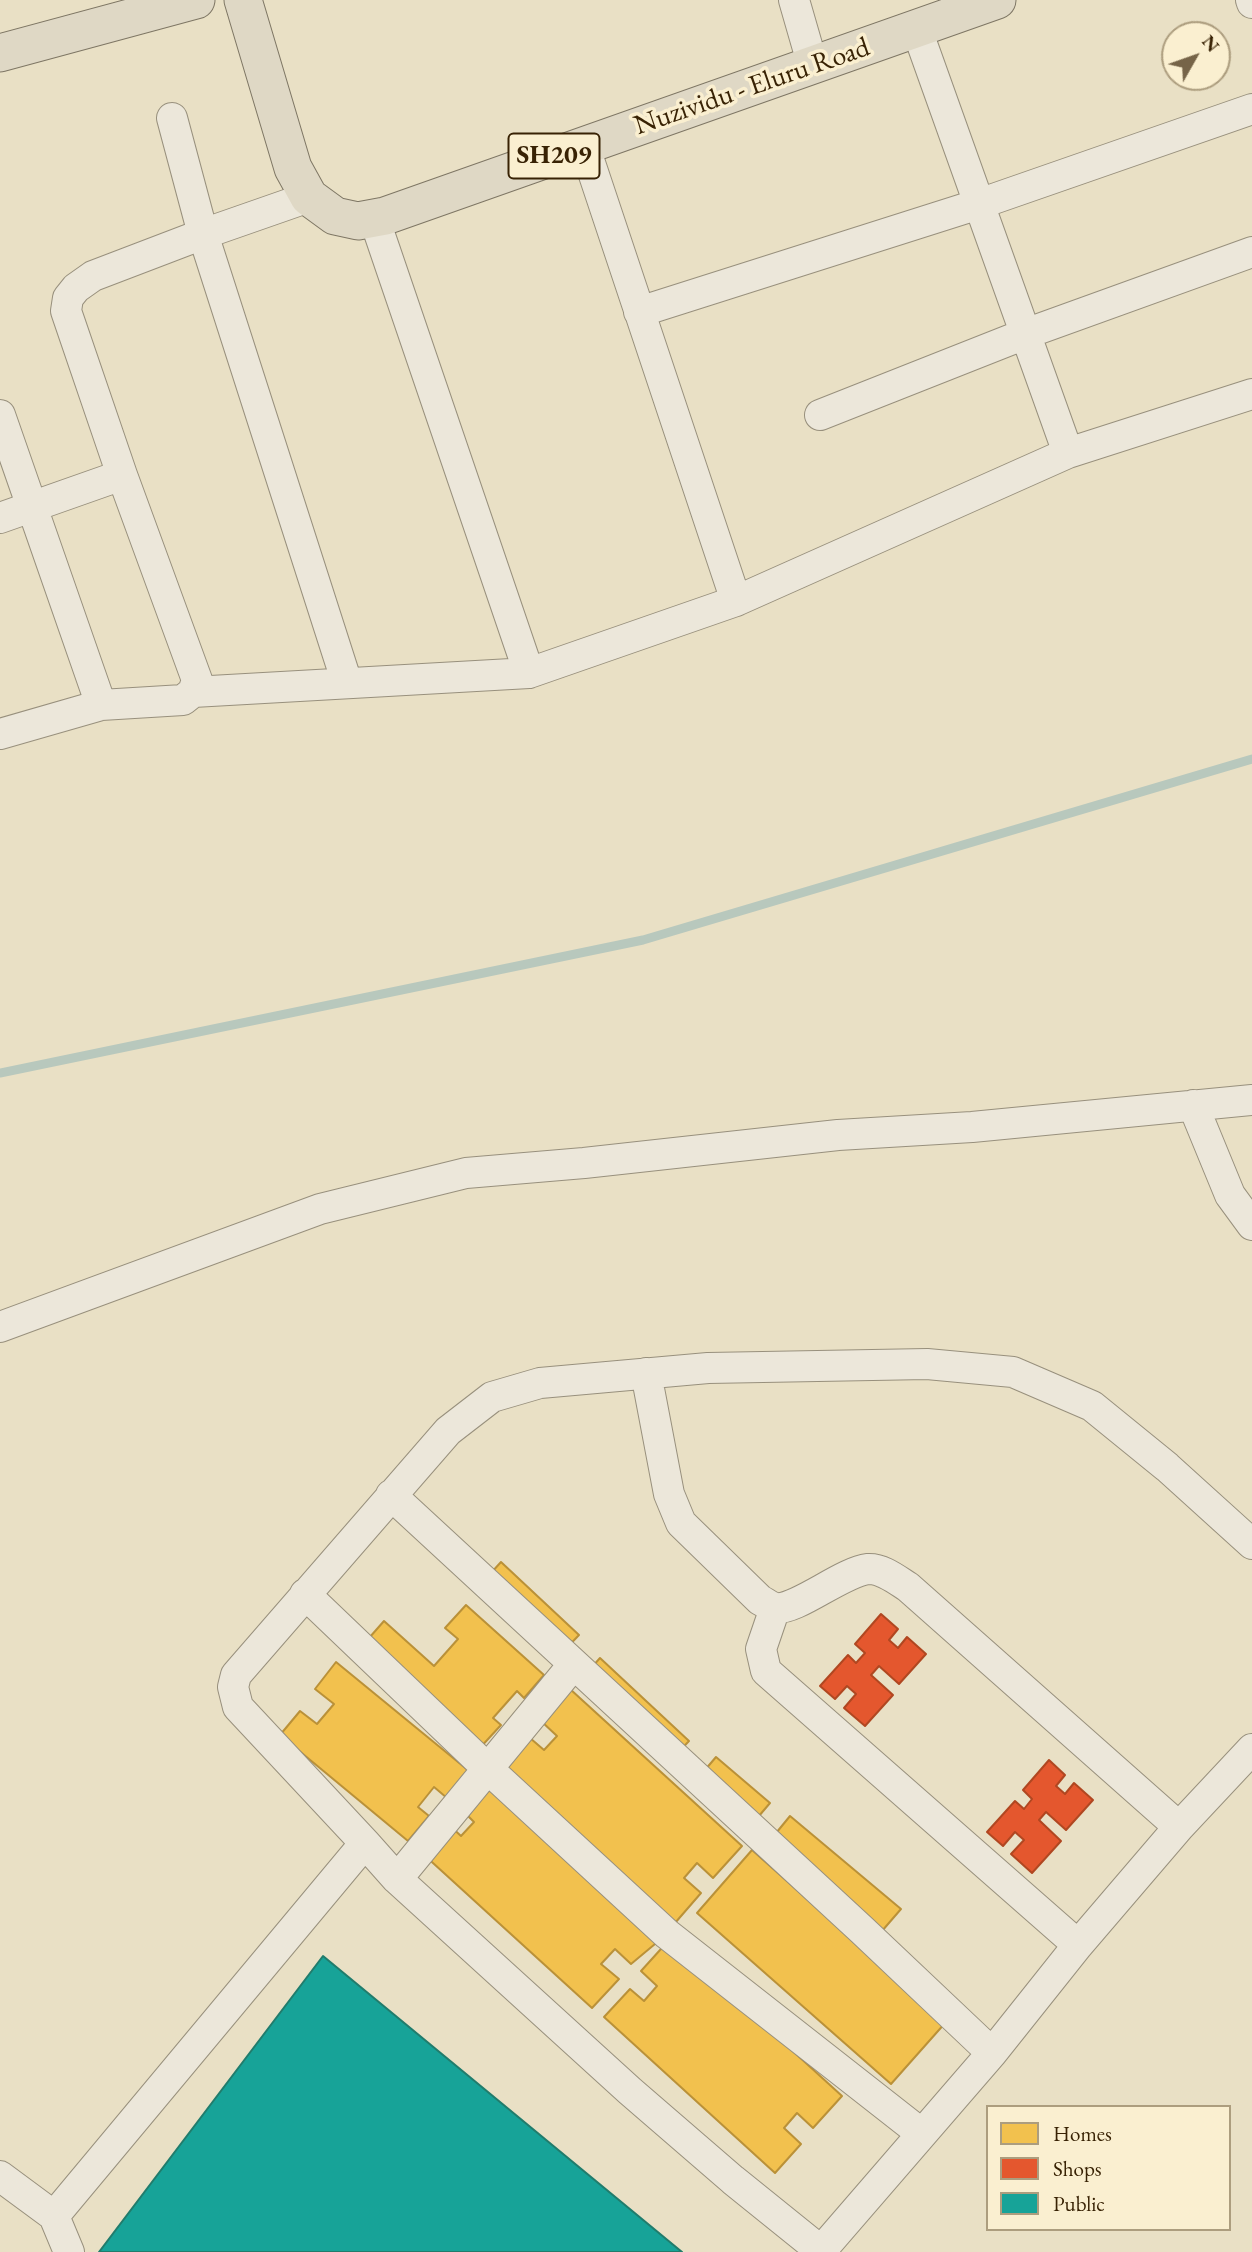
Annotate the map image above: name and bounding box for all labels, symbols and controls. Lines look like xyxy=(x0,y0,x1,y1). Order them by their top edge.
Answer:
north arrow xyxy=(1161,21,1231,91)
text: N xyxy=(1196,30,1225,57)
street label: Nuzividu - Eluru Road xyxy=(630,31,874,143)
road number: SH209 xyxy=(508,134,600,178)
legend xyxy=(986,2105,1231,2231)
text: Homes xyxy=(1053,2120,1112,2147)
text: Shops xyxy=(1053,2155,1102,2182)
text: Public xyxy=(1053,2190,1105,2217)

